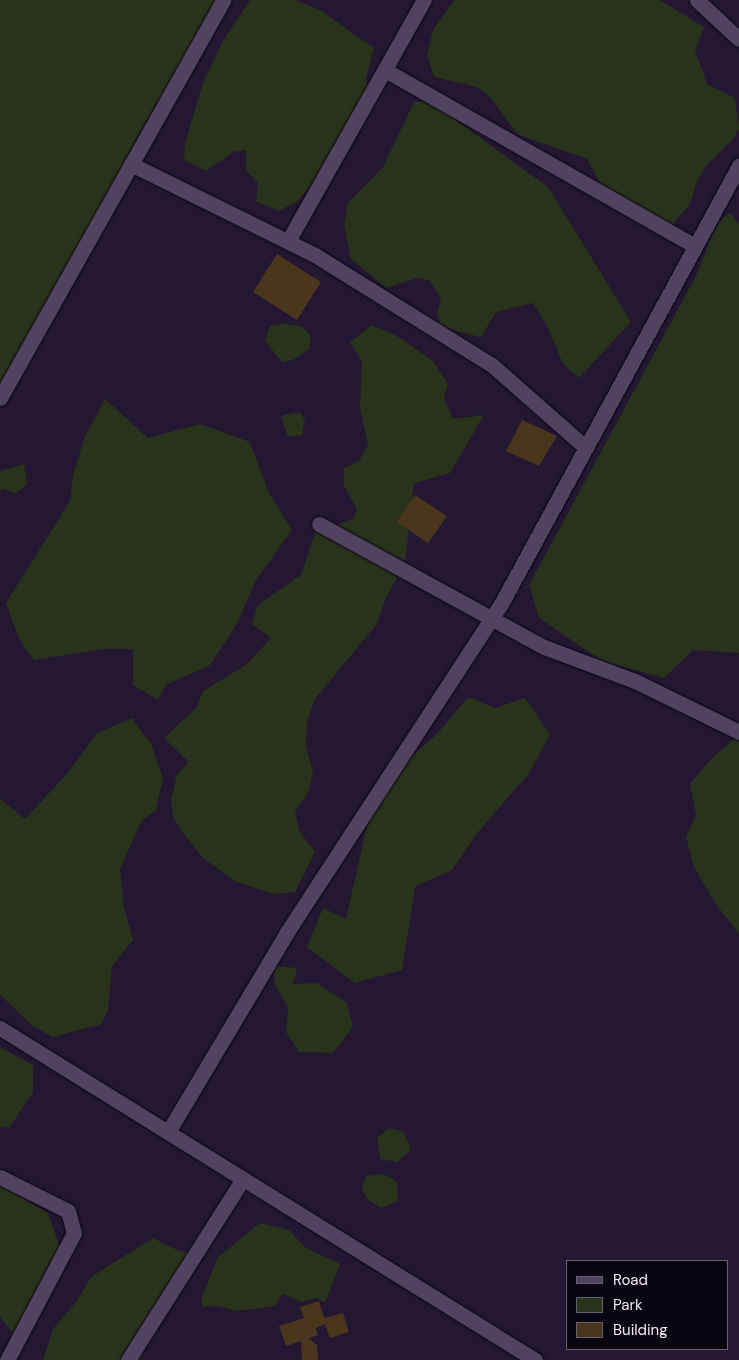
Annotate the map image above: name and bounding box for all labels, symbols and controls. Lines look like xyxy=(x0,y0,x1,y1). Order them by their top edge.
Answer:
legend xyxy=(566,1260,729,1350)
text: Road xyxy=(613,1270,648,1290)
text: Park xyxy=(613,1295,643,1315)
text: Building xyxy=(613,1320,668,1340)

